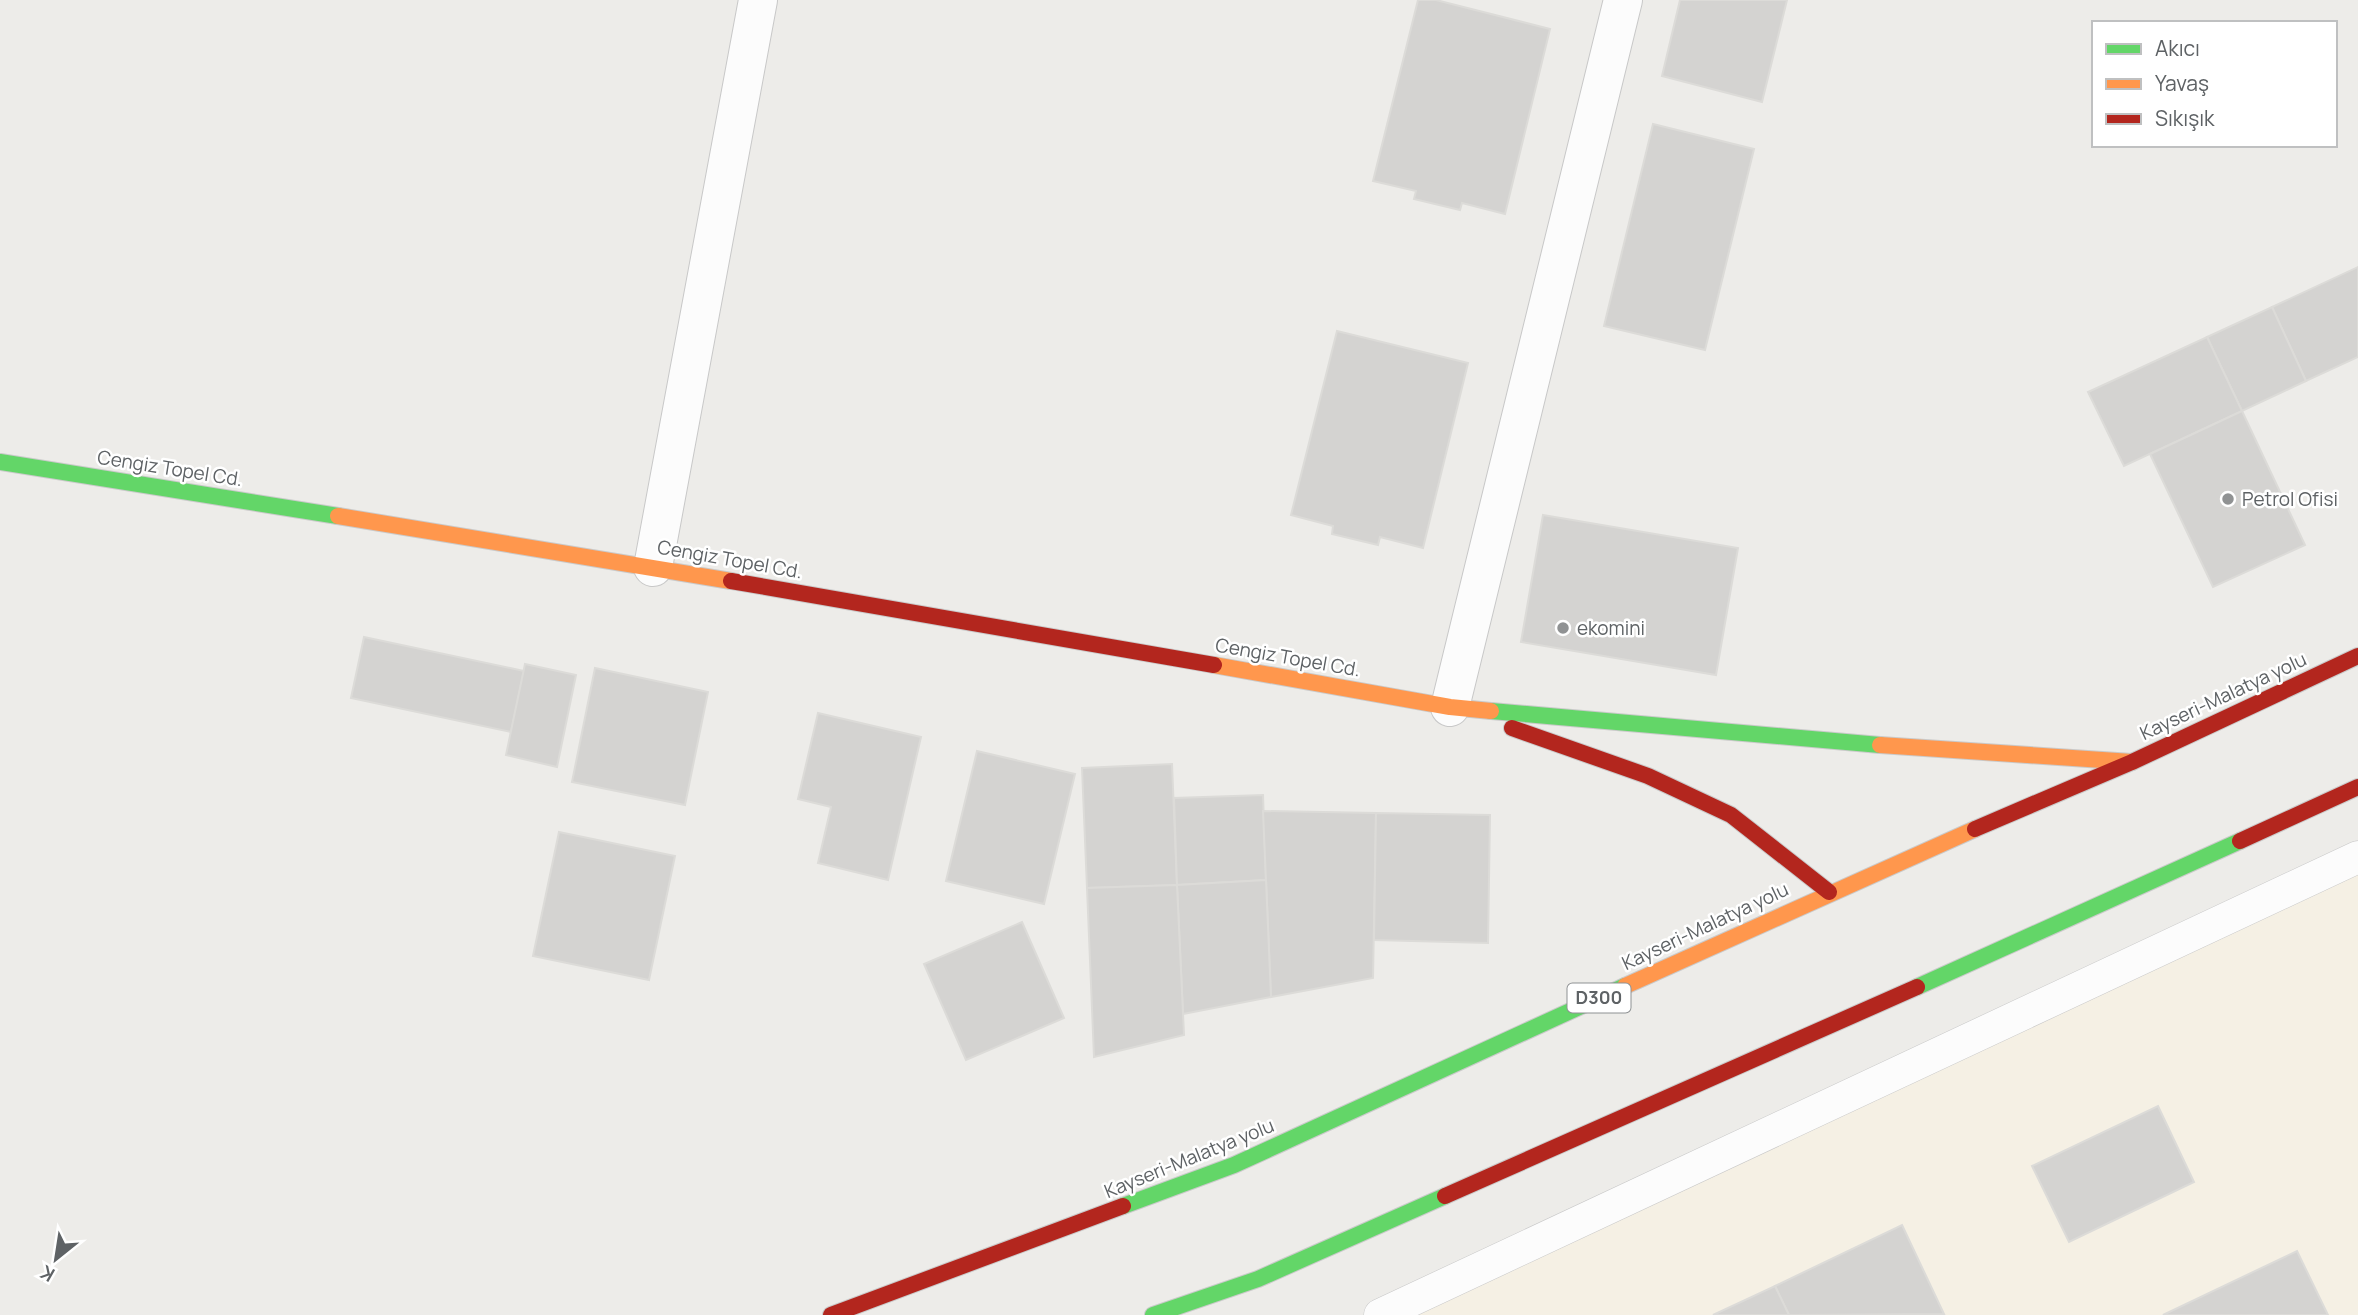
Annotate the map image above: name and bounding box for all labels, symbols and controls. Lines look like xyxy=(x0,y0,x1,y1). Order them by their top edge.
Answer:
legend xyxy=(2092,21,2337,147)
text: Akıcı xyxy=(2155,34,2200,62)
text: Yavaş xyxy=(2155,69,2209,97)
text: Sıkışık xyxy=(2155,104,2215,132)
street label: Cengiz Topel Cd. xyxy=(96,444,244,492)
place label: Petrol Ofisi xyxy=(2242,486,2338,512)
marker: Petrol Ofisi xyxy=(2220,491,2236,507)
street label: Cengiz Topel Cd. xyxy=(656,533,804,585)
place label: ekomini xyxy=(1577,615,1645,641)
marker: ekomini xyxy=(1555,620,1571,636)
street label: Cengiz Topel Cd. xyxy=(1214,631,1362,683)
street label: Kayseri-Malatya yolu xyxy=(2135,646,2311,746)
street label: Kayseri-Malatya yolu xyxy=(1617,876,1793,976)
road number: D300 xyxy=(1568,984,1630,1013)
street label: Kayseri-Malatya yolu xyxy=(1100,1112,1278,1204)
north arrow xyxy=(21,1224,91,1294)
text: K xyxy=(35,1259,59,1288)

